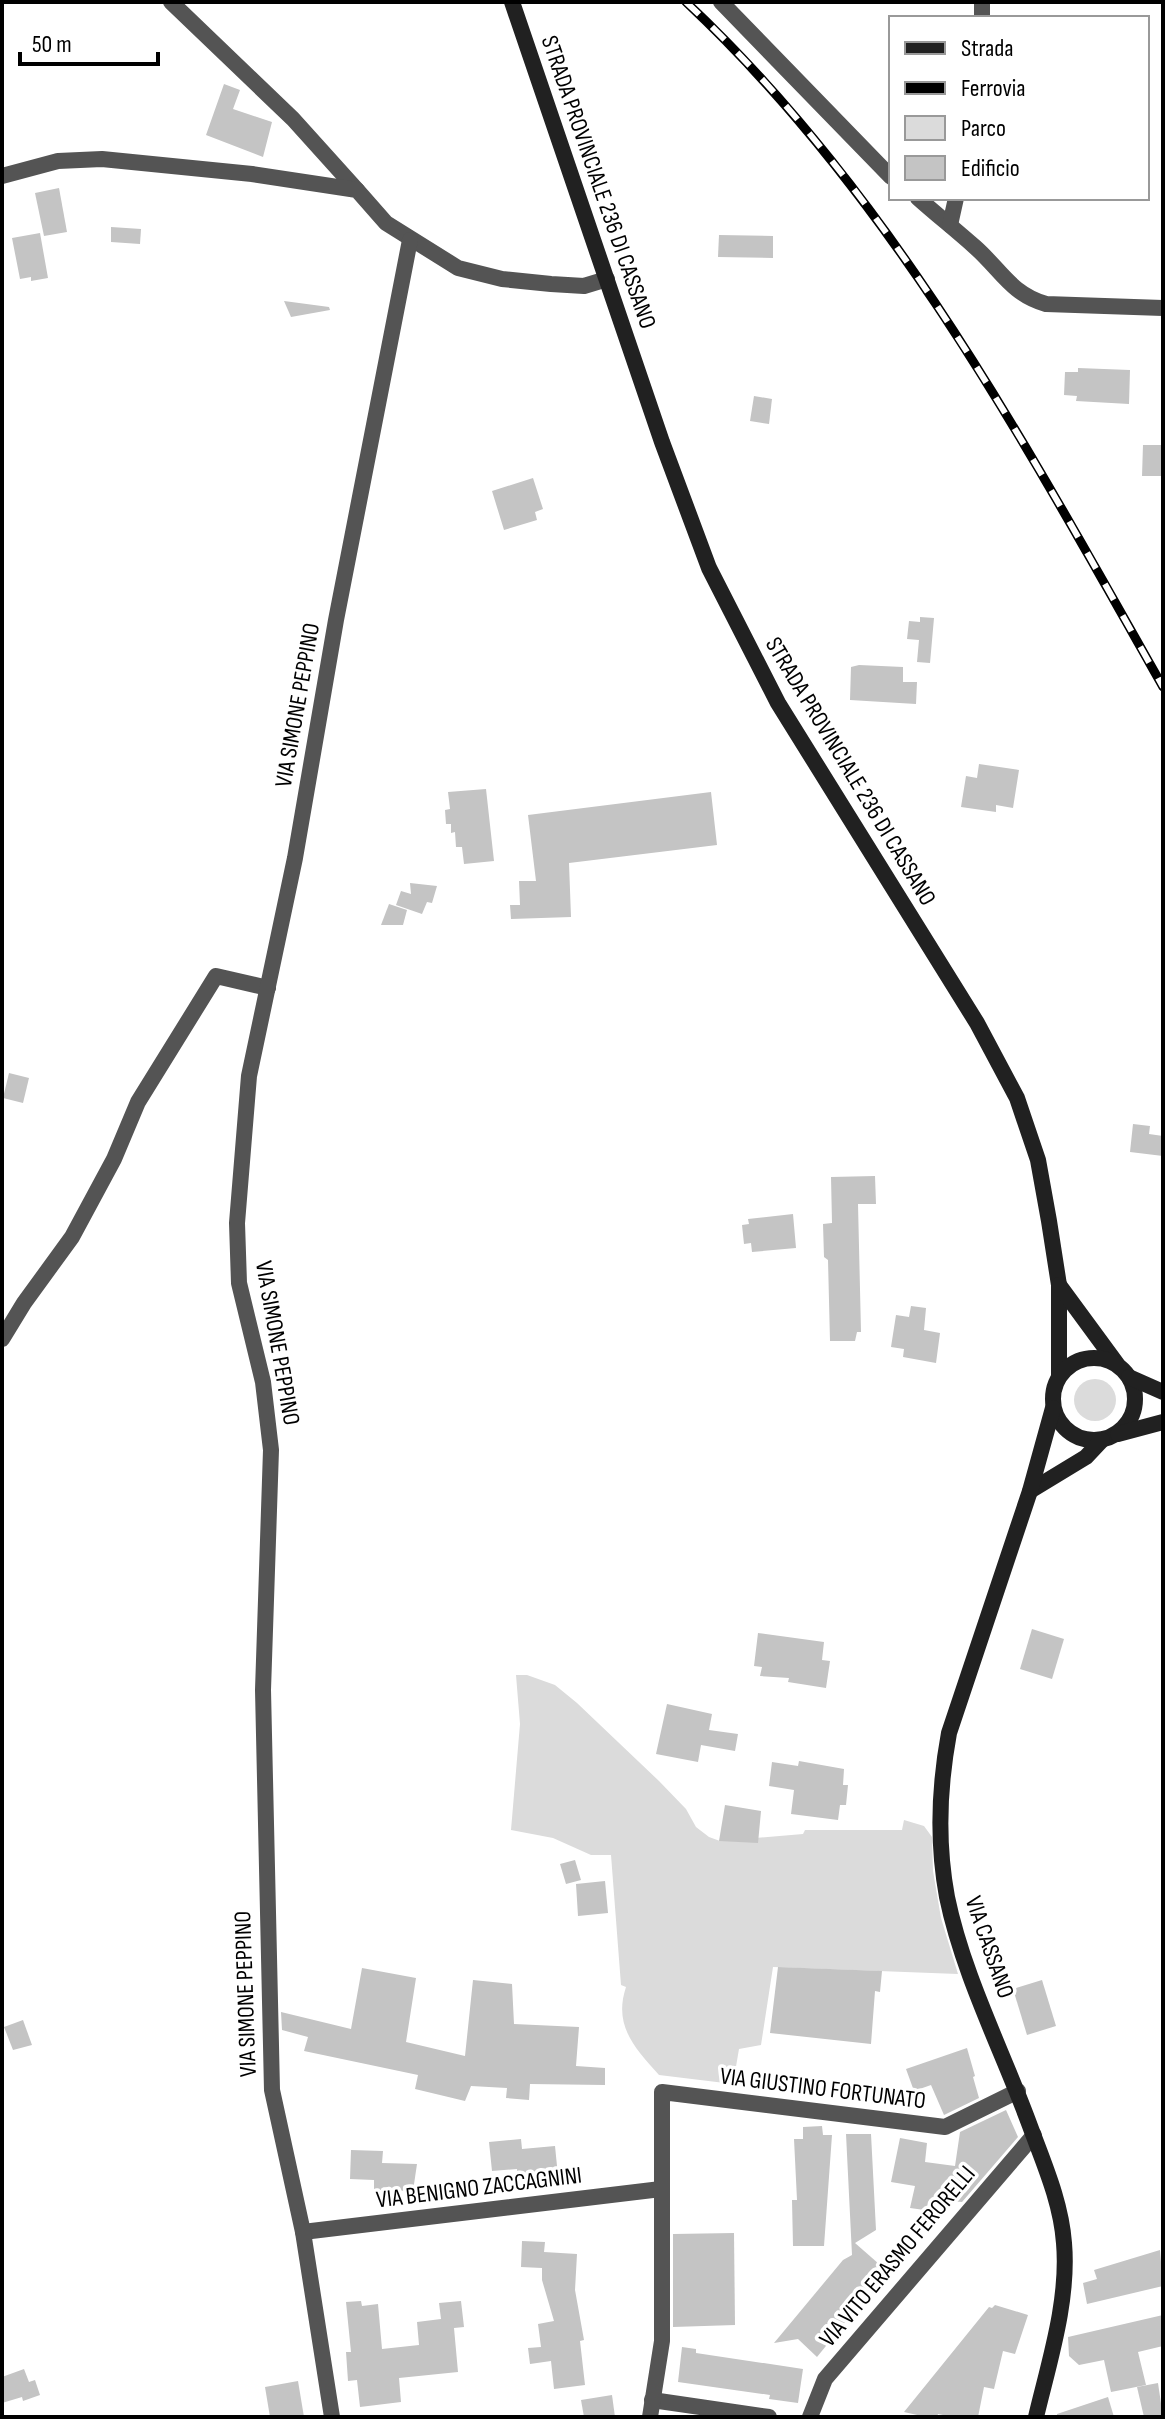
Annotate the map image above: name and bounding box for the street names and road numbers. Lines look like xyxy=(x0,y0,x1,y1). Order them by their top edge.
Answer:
street label: STRADA PROVINCIALE 236 DI CASSANO xyxy=(535,32,662,332)
street label: VIA SIMONE PEPPINO xyxy=(269,621,326,789)
street label: STRADA PROVINCIALE 236 DI CASSANO xyxy=(759,632,942,911)
street label: VIA SIMONE PEPPINO xyxy=(249,1259,306,1427)
street label: VIA CASSANO xyxy=(959,1892,1021,2002)
street label: VIA SIMONE PEPPINO xyxy=(228,1910,263,2077)
street label: VIA GIUSTINO FORTUNATO xyxy=(718,2061,927,2116)
street label: VIA VITO ERASMO FERORELLI xyxy=(813,2160,982,2353)
street label: VIA BENIGNO ZACCAGNINI xyxy=(375,2161,583,2214)

